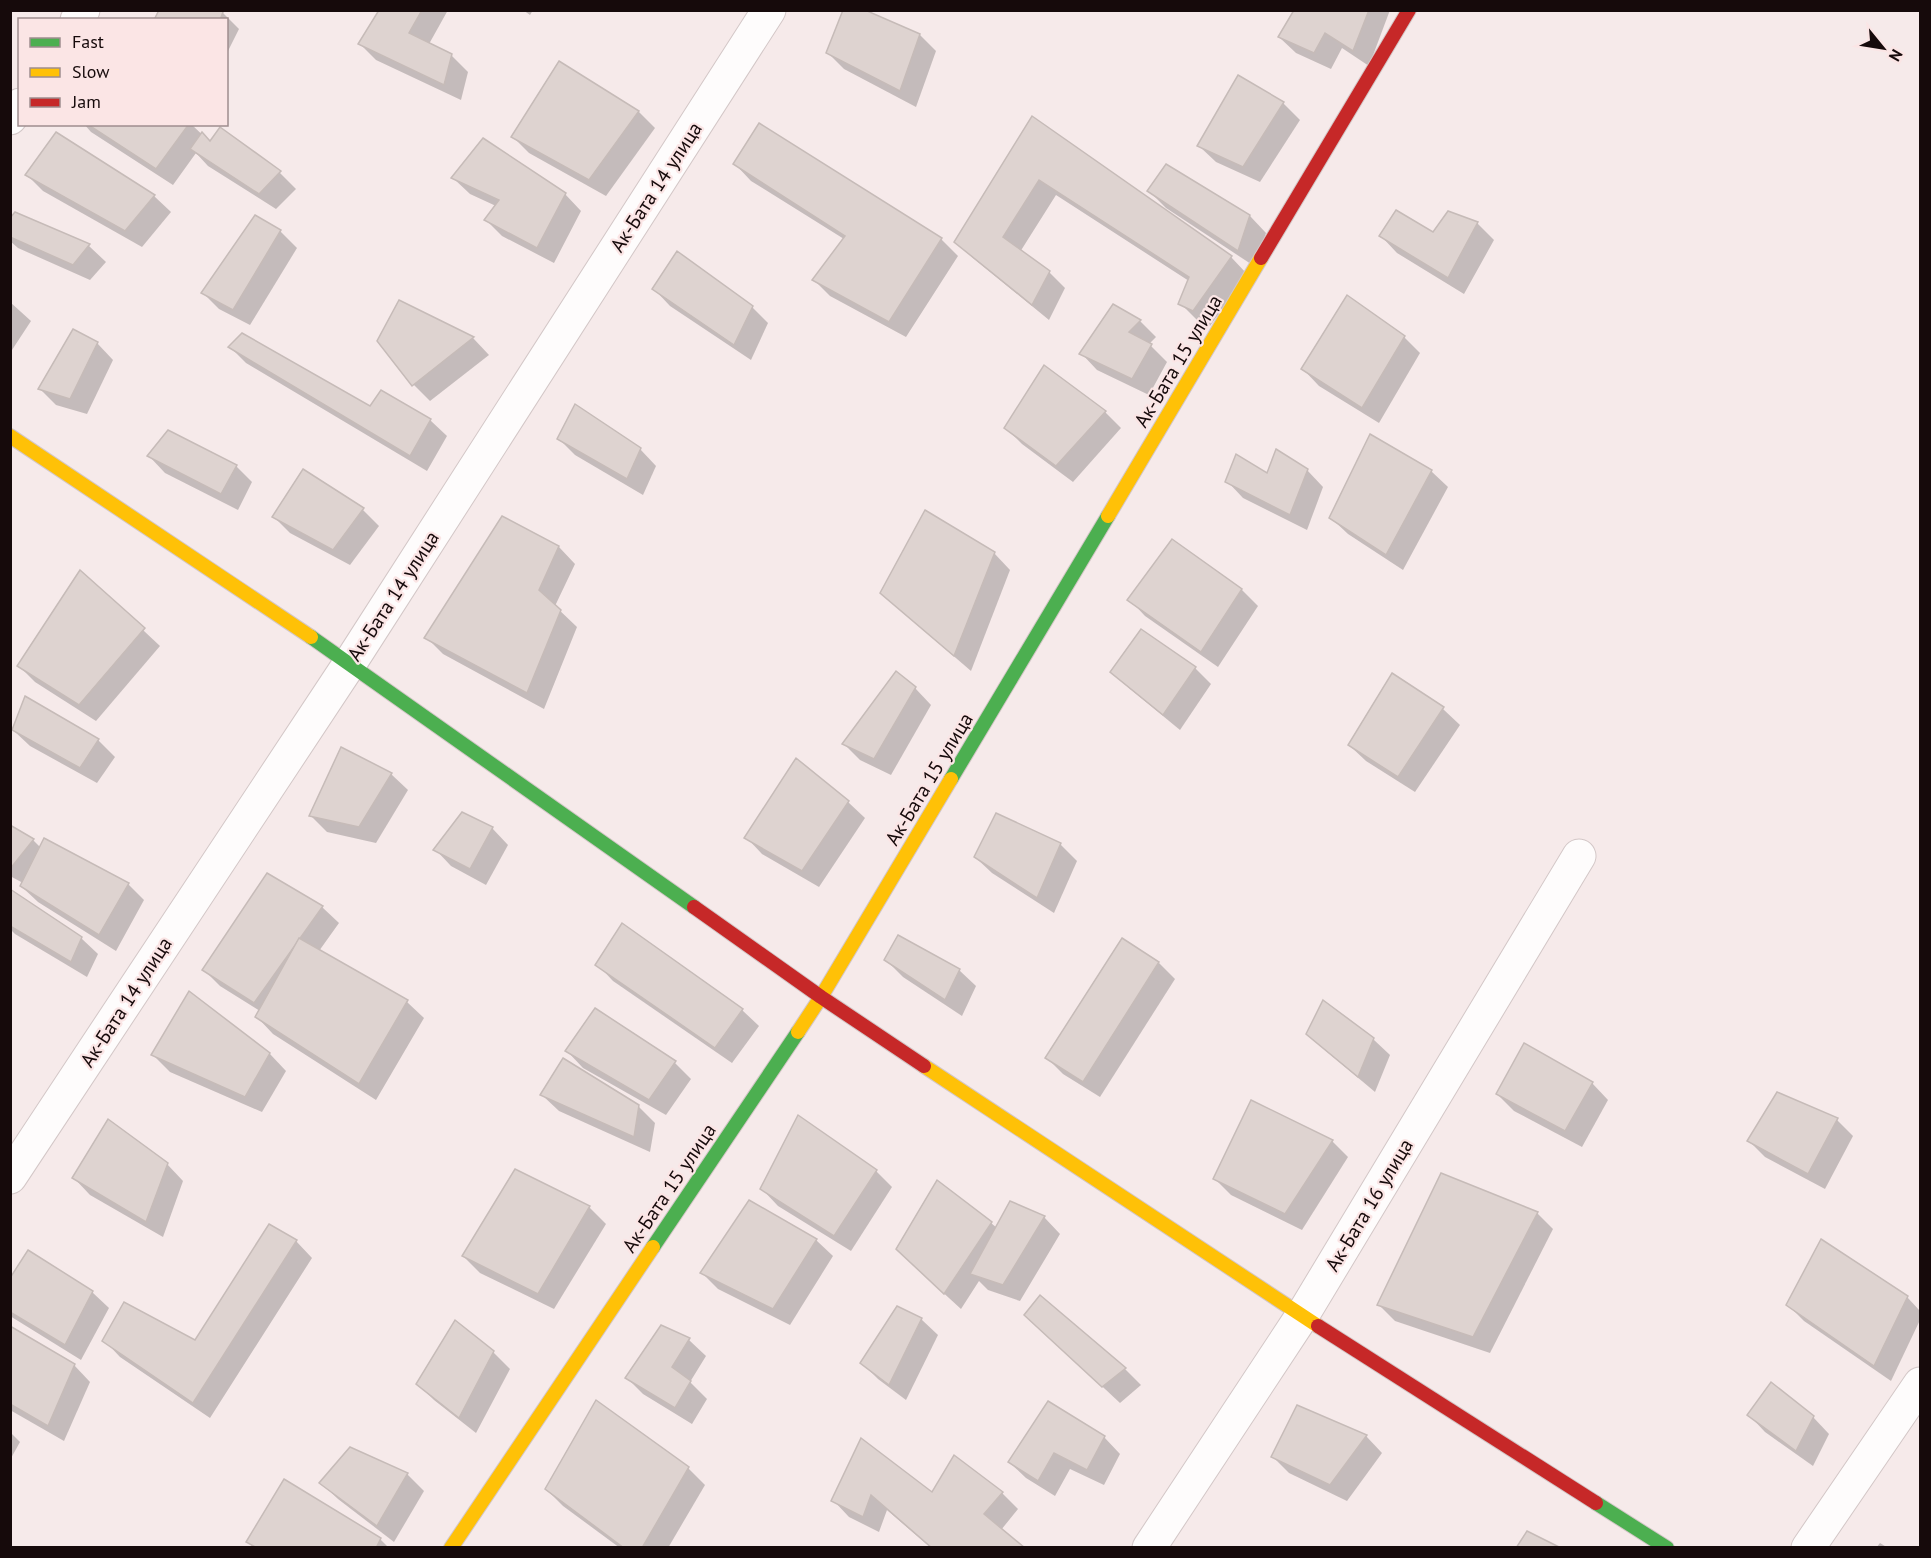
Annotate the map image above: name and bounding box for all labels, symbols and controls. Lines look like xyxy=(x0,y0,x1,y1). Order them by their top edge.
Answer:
legend xyxy=(18,18,228,126)
north arrow xyxy=(1853,18,1913,78)
text: Fast xyxy=(72,30,104,53)
text: N xyxy=(1885,46,1907,65)
text: Slow xyxy=(72,60,110,83)
text: Jam xyxy=(71,90,101,113)
street label: Ак-Бата 14 улица xyxy=(604,117,708,257)
street label: Ак-Бата 15 улица xyxy=(1128,290,1228,432)
street label: Ак-Бата 14 улица xyxy=(341,526,445,666)
street label: Ак-Бата 15 улица xyxy=(879,708,979,850)
street label: Ак-Бата 14 улица xyxy=(74,932,178,1072)
street label: Ак-Бата 15 улица xyxy=(616,1118,722,1258)
street label: Ак-Бата 16 улица xyxy=(1319,1134,1419,1276)

